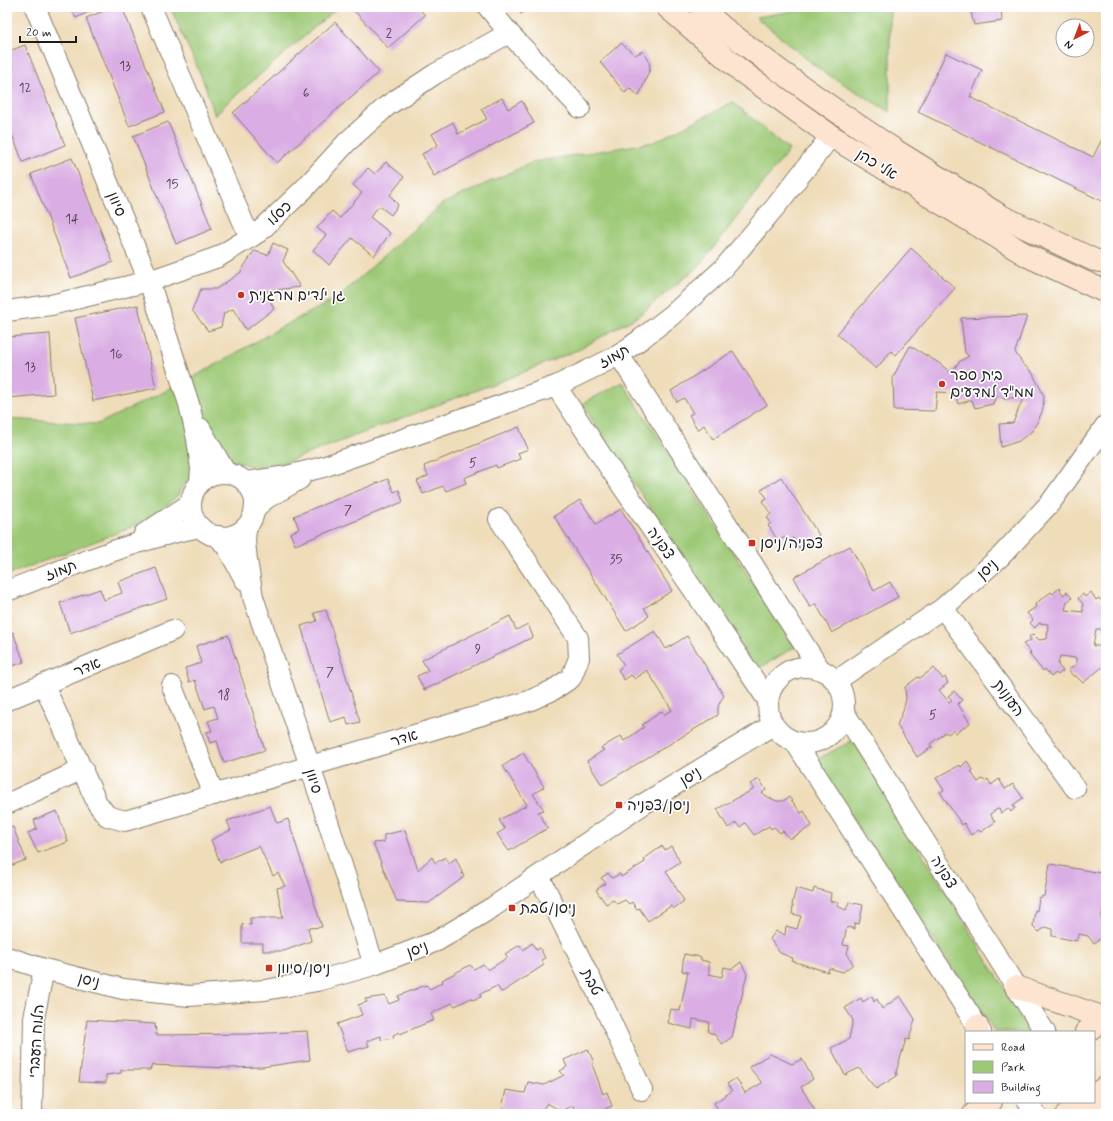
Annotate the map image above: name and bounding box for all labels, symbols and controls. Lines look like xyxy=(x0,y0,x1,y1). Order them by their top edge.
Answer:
scale bar xyxy=(20,18,76,44)
north arrow xyxy=(1055,18,1095,58)
text: 20 m xyxy=(26,25,52,41)
house number: 2 xyxy=(386,25,393,42)
text: N xyxy=(1062,37,1076,52)
house number: 13 xyxy=(119,58,131,75)
house number: 12 xyxy=(19,80,31,97)
house number: 6 xyxy=(303,85,310,102)
street label: אלי כהן xyxy=(852,145,901,185)
house number: 15 xyxy=(166,176,178,193)
street label: סיוון xyxy=(102,189,130,220)
street label: כסלו xyxy=(263,197,296,230)
house number: 14 xyxy=(65,211,79,228)
place label: גן ילדים מרגנית xyxy=(249,286,345,306)
marker: גן ילדים מרגנית xyxy=(236,290,246,300)
street label: תמוז xyxy=(595,340,634,374)
house number: 16 xyxy=(109,346,123,363)
house number: 13 xyxy=(24,359,36,376)
place label: בית ספר ממ"ד למדעים xyxy=(950,366,1034,403)
marker: בית ספר ממ"ד למדעים xyxy=(937,379,947,389)
house number: 5 xyxy=(469,455,477,472)
house number: 7 xyxy=(344,502,352,519)
street label: צפניה xyxy=(642,524,678,564)
place label: צפניה/ניסן xyxy=(760,534,823,554)
marker: צפניה/ניסן xyxy=(747,538,757,548)
house number: 35 xyxy=(610,551,622,568)
street label: ניסן xyxy=(973,555,1002,584)
street label: תמוז xyxy=(43,556,80,586)
house number: 9 xyxy=(475,641,481,658)
street label: אדר xyxy=(71,653,104,683)
house number: 7 xyxy=(326,664,334,681)
street label: העונות xyxy=(988,676,1028,721)
house number: 18 xyxy=(218,687,230,704)
house number: 5 xyxy=(929,707,937,724)
street label: אדר xyxy=(388,725,420,753)
street label: ניסן xyxy=(676,763,705,791)
street label: סיוון xyxy=(300,766,326,796)
place label: ניסן/צפניה xyxy=(627,796,690,816)
marker: ניסן/צפניה xyxy=(614,800,624,810)
street label: צפניה xyxy=(925,852,961,893)
place label: ניסן/טבת xyxy=(519,899,576,919)
marker: ניסן/טבת xyxy=(507,903,517,913)
street label: ניסן xyxy=(404,937,431,963)
place label: ניסן/סיוון xyxy=(277,959,330,979)
marker: ניסן/סיוון xyxy=(264,963,274,973)
street label: טבת xyxy=(576,965,606,999)
street label: ניסן xyxy=(76,969,102,993)
street label: הלוח העברי xyxy=(24,1004,50,1079)
legend xyxy=(965,1031,1095,1103)
text: Road xyxy=(1001,1040,1025,1056)
text: Park xyxy=(1001,1060,1025,1076)
text: Building xyxy=(1001,1080,1041,1097)

